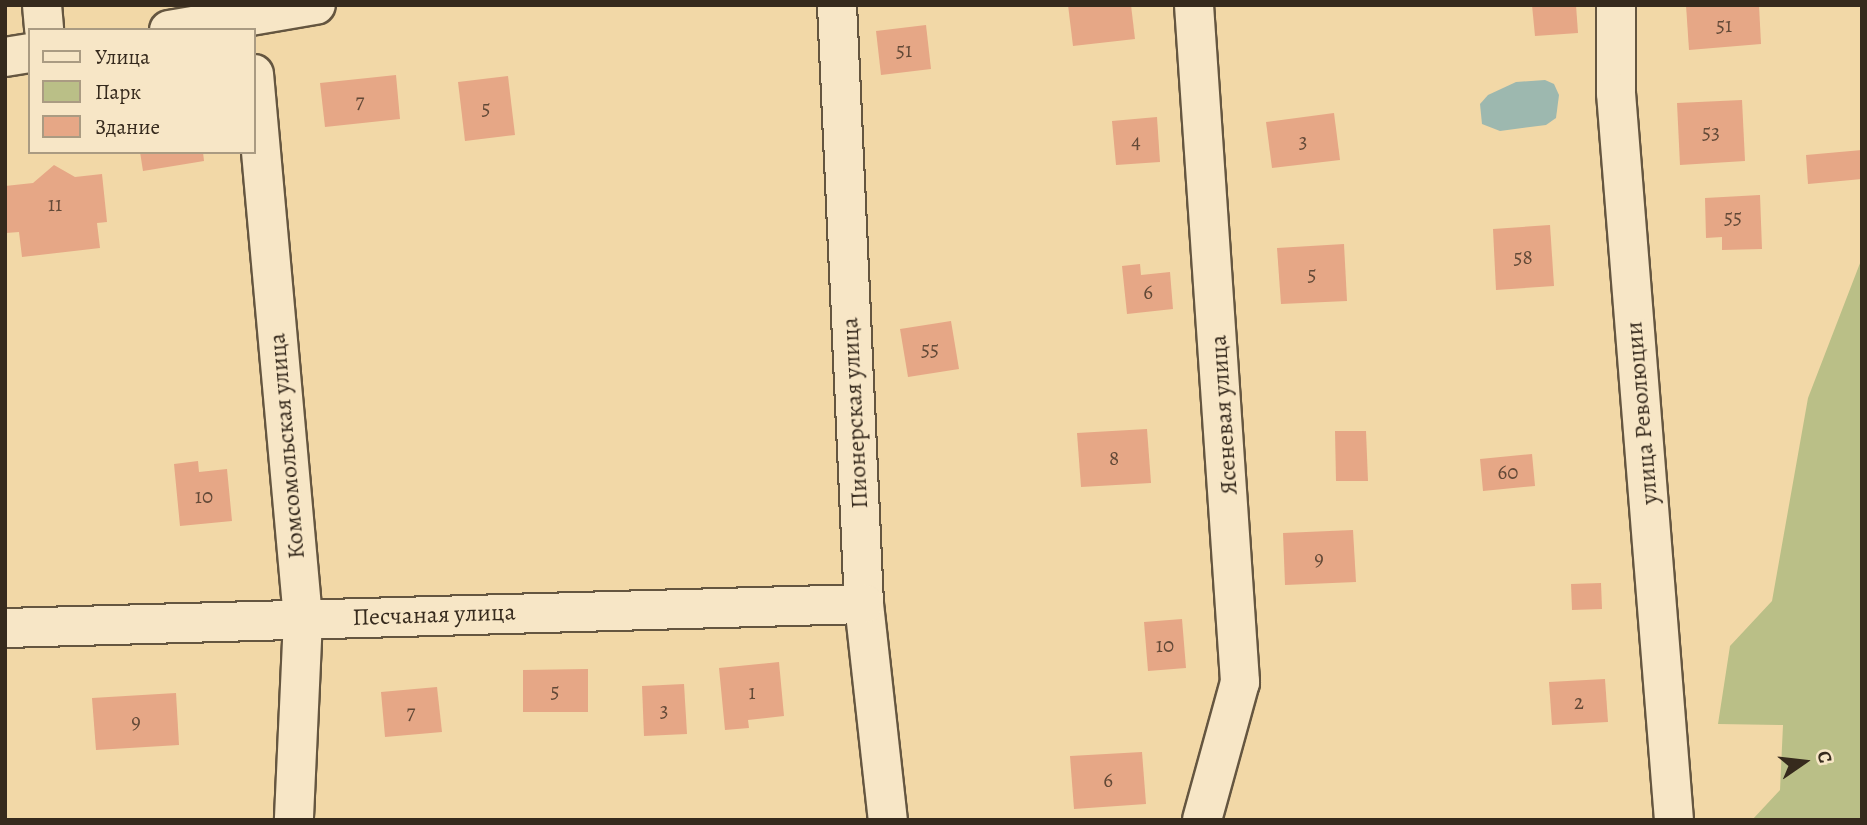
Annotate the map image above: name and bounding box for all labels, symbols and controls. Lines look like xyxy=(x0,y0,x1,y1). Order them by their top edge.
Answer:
house number: 51 xyxy=(1716,12,1732,38)
legend xyxy=(28,28,256,154)
house number: 51 xyxy=(896,37,912,63)
text: Улица xyxy=(95,43,150,71)
text: Парк xyxy=(95,78,141,106)
house number: 7 xyxy=(356,88,364,114)
house number: 5 xyxy=(481,95,491,121)
text: Здание xyxy=(95,113,160,141)
house number: 53 xyxy=(1702,119,1720,145)
house number: 4 xyxy=(1131,128,1141,154)
house number: 3 xyxy=(1299,128,1307,154)
house number: 11 xyxy=(48,191,62,217)
house number: 55 xyxy=(1724,204,1742,230)
house number: 58 xyxy=(1513,244,1533,270)
house number: 5 xyxy=(1307,261,1317,287)
house number: 6 xyxy=(1143,279,1153,305)
street label: Пионерская улица xyxy=(836,317,874,509)
street label: улица Революции xyxy=(1620,320,1664,506)
street label: Комсомольская улица xyxy=(263,332,311,560)
street label: Ясеневая улица xyxy=(1204,334,1244,496)
house number: 55 xyxy=(921,336,939,362)
house number: 8 xyxy=(1109,445,1119,471)
house number: 60 xyxy=(1498,459,1518,485)
house number: 10 xyxy=(195,483,213,509)
house number: 9 xyxy=(1314,545,1324,571)
street label: Песчаная улица xyxy=(352,598,516,632)
house number: 10 xyxy=(1156,632,1174,658)
house number: 5 xyxy=(550,678,560,704)
house number: 1 xyxy=(748,679,756,705)
house number: 2 xyxy=(1574,689,1584,715)
house number: 3 xyxy=(660,697,668,723)
house number: 7 xyxy=(407,699,415,725)
house number: 9 xyxy=(131,708,141,734)
north arrow xyxy=(1769,727,1839,797)
text: С xyxy=(1810,748,1838,766)
house number: 6 xyxy=(1103,767,1113,793)

